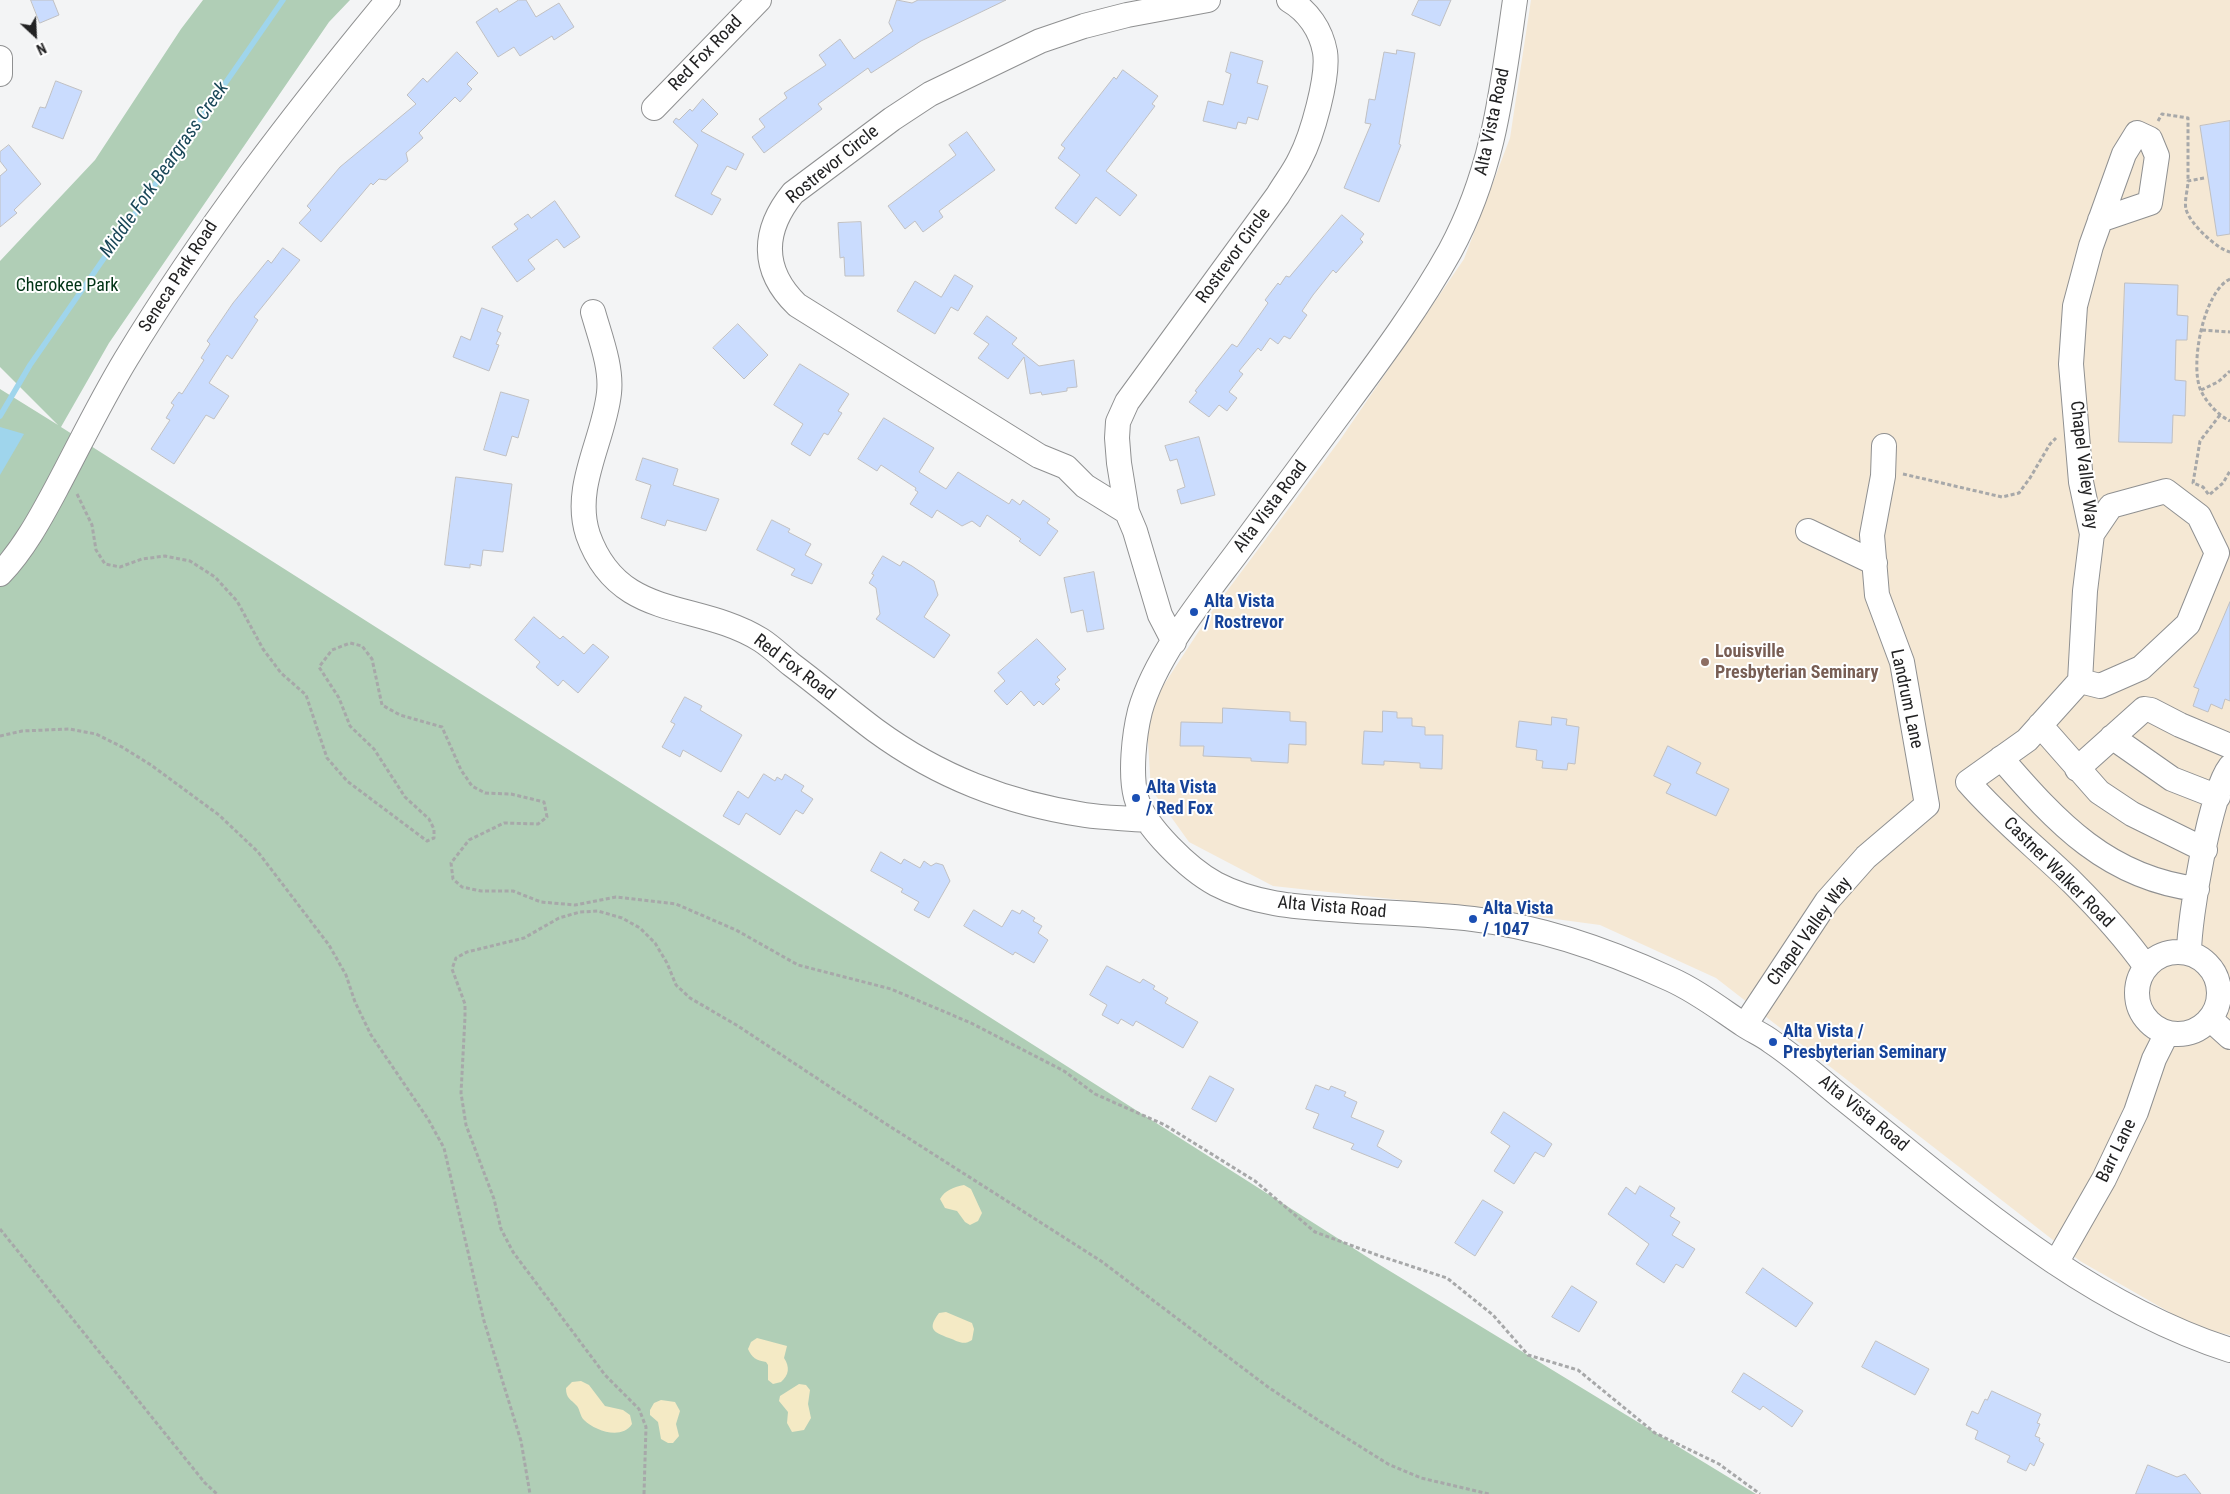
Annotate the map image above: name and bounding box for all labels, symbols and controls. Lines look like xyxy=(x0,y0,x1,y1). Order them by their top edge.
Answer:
north arrow xyxy=(10,10,60,60)
street label: Red Fox Road xyxy=(665,12,747,96)
text: N xyxy=(34,40,49,58)
street label: Alta Vista Road xyxy=(1471,66,1515,178)
water label: Middle Fork Beargrass Creek xyxy=(96,78,234,262)
street label: Rostrevor Circle xyxy=(782,121,884,209)
street label: Rostrevor Circle xyxy=(1192,204,1276,308)
street label: Seneca Park Road xyxy=(135,217,223,337)
park label: Cherokee Park xyxy=(16,275,118,297)
street label: Chapel Valley Way xyxy=(2064,400,2102,530)
street label: Alta Vista Road xyxy=(1230,457,1312,557)
place label: Alta Vista / Rostrevor xyxy=(1204,591,1284,634)
marker: Alta Vista / Rostrevor xyxy=(1188,606,1200,618)
street label: Red Fox Road xyxy=(749,630,839,706)
place label: Louisville Presbyterian Seminary xyxy=(1715,641,1878,684)
street label: Landrum Lane xyxy=(1885,647,1927,751)
marker: Louisville Presbyterian Seminary xyxy=(1699,656,1711,668)
place label: Alta Vista / Red Fox xyxy=(1146,777,1217,820)
marker: Alta Vista / Red Fox xyxy=(1130,792,1142,804)
street label: Castner Walker Road xyxy=(1998,813,2118,933)
street label: Chapel Valley Way xyxy=(1763,873,1857,991)
street label: Alta Vista Road xyxy=(1277,892,1387,924)
place label: Alta Vista / 1047 xyxy=(1483,898,1554,941)
marker: Alta Vista / 1047 xyxy=(1467,913,1479,925)
place label: Alta Vista / Presbyterian Seminary xyxy=(1783,1021,1946,1064)
marker: Alta Vista / Presbyterian Seminary xyxy=(1767,1036,1779,1048)
street label: Alta Vista Road xyxy=(1814,1071,1912,1157)
street label: Barr Lane xyxy=(2092,1116,2142,1186)

